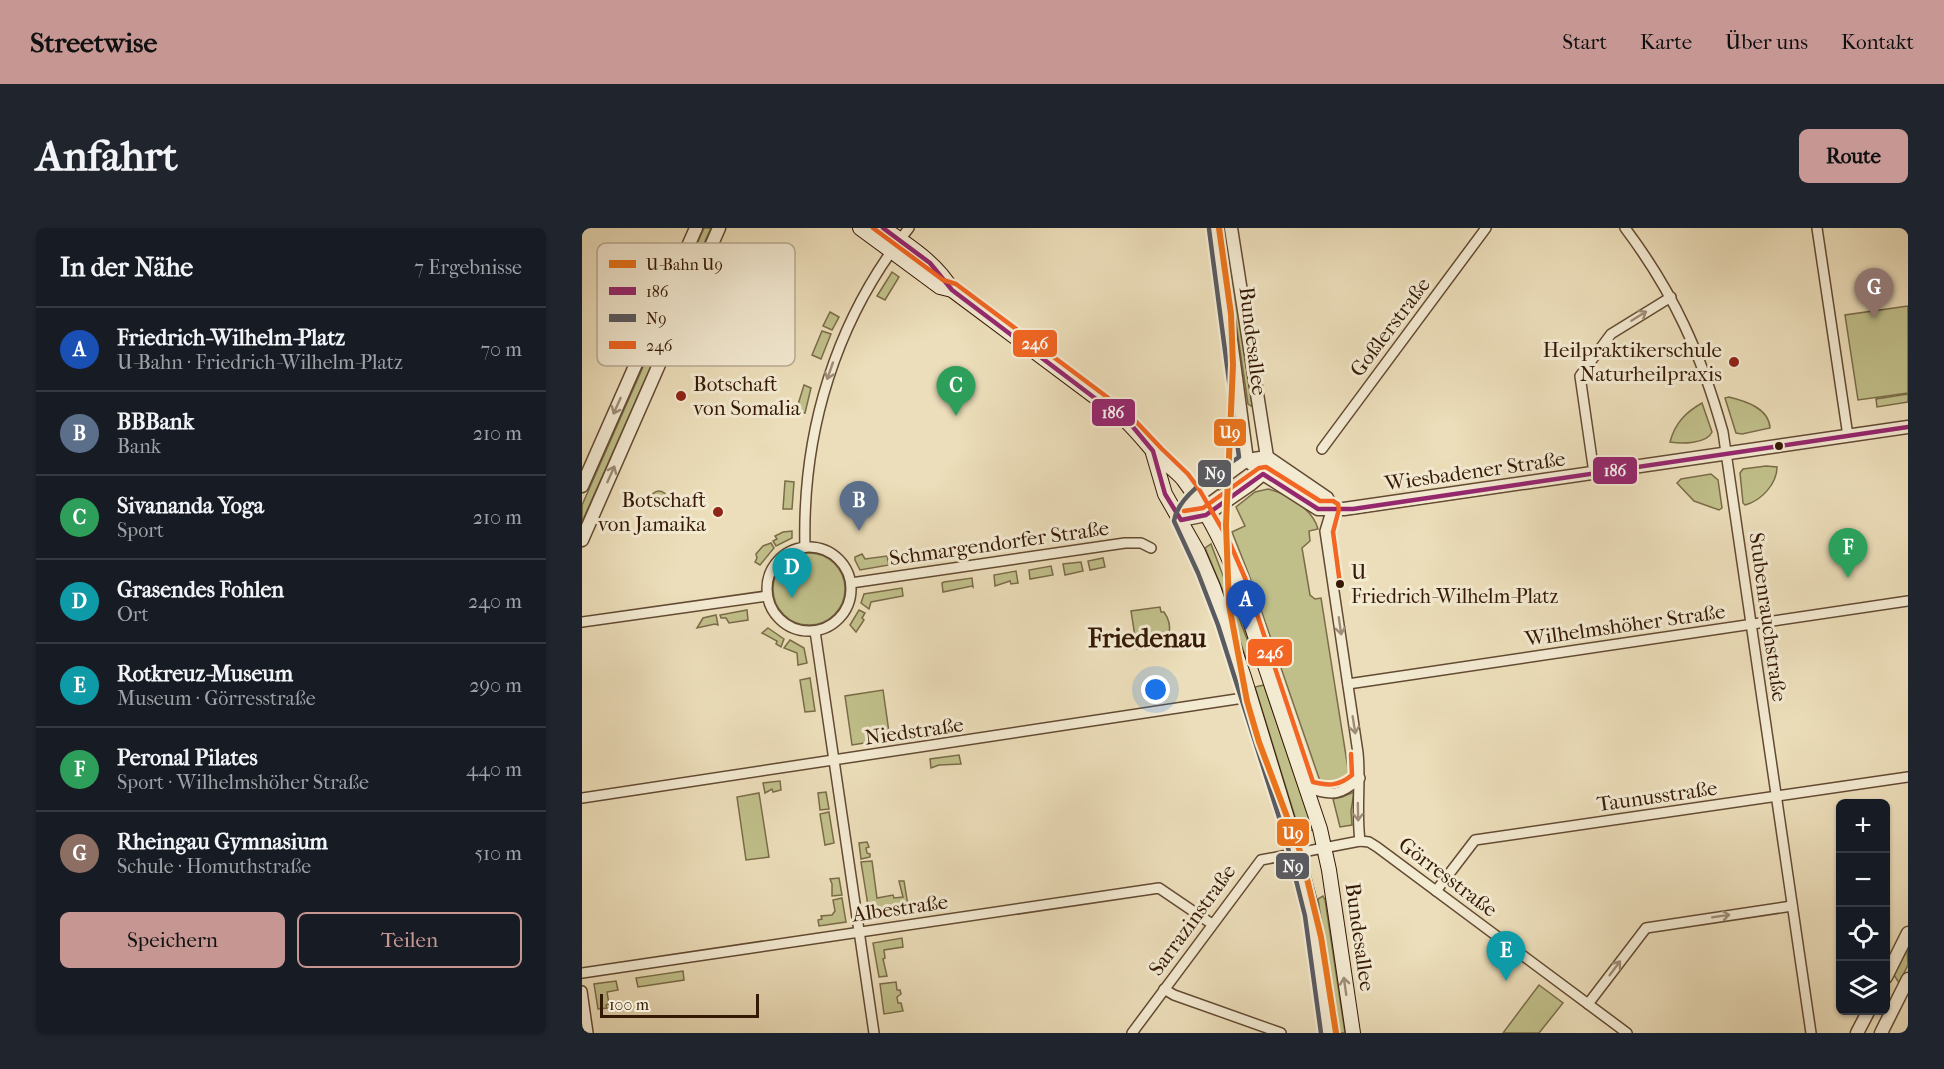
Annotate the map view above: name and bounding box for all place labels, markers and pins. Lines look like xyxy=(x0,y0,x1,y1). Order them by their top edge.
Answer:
pin: G xyxy=(1854,268,1894,318)
place label: Heilpraktikerschule Naturheilpraxis xyxy=(1543,338,1722,386)
marker: Heilpraktikerschule Naturheilpraxis xyxy=(1727,355,1741,369)
pin: C xyxy=(936,366,976,416)
place label: Botschaft von Somalia xyxy=(693,372,801,420)
marker: Botschaft von Somalia xyxy=(674,389,688,403)
unlabelled marker xyxy=(1773,440,1785,452)
pin: B xyxy=(840,482,878,531)
place label: Botschaft von Jamaika xyxy=(598,488,706,536)
marker: Botschaft von Jamaika xyxy=(711,505,725,519)
pin: F xyxy=(1828,528,1868,578)
pin: D xyxy=(772,548,812,598)
place label: U Friedrich-Wilhelm-Platz xyxy=(1351,561,1558,608)
marker: U Friedrich-Wilhelm-Platz xyxy=(1334,578,1346,590)
pin: A xyxy=(1226,580,1266,630)
pin: E xyxy=(1486,932,1526,981)

